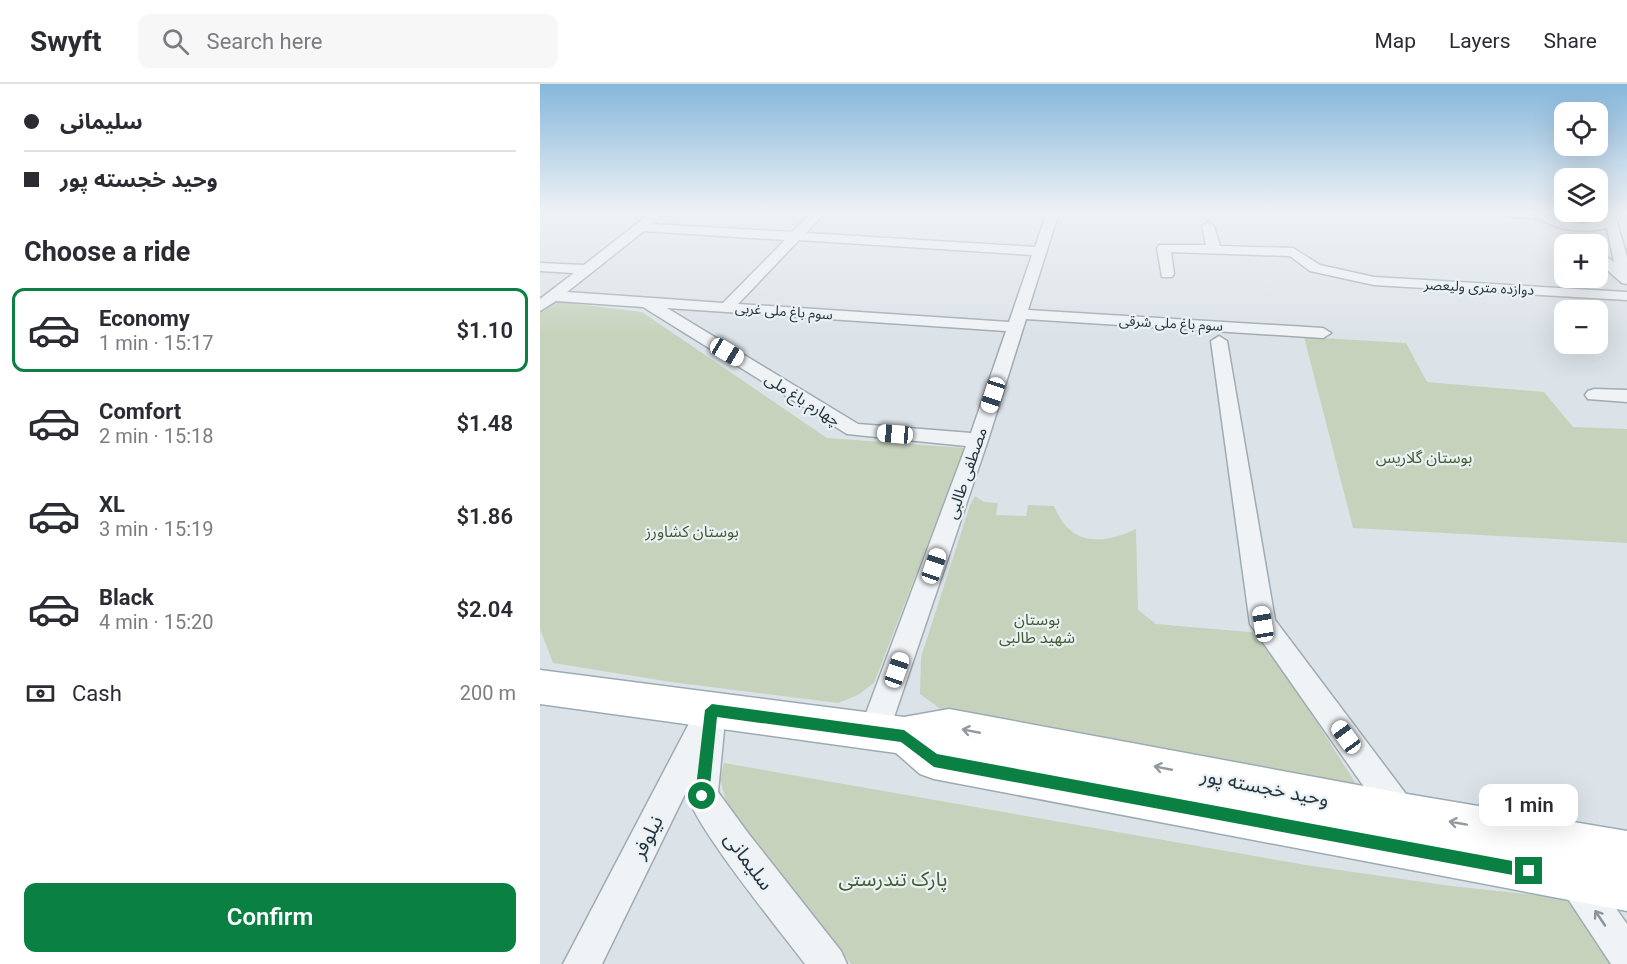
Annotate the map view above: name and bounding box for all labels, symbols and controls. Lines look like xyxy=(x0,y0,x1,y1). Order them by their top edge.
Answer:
search box xyxy=(138,14,558,68)
text: Swyft xyxy=(30,25,102,58)
icon: search xyxy=(159,25,192,58)
text: Search here xyxy=(207,29,322,54)
text: Map xyxy=(1374,29,1416,53)
text: Layers xyxy=(1449,29,1510,53)
text: Share xyxy=(1543,29,1597,53)
map controls xyxy=(1554,102,1608,354)
button: locate xyxy=(1554,102,1608,156)
text: سلیمانی xyxy=(60,109,143,134)
text: وحید خجسته پور xyxy=(60,167,218,192)
button: layers xyxy=(1554,168,1608,222)
button: + xyxy=(1554,234,1608,288)
text: Choose a ride xyxy=(24,236,190,268)
street label: دوازده متری ولیعصر xyxy=(1422,276,1535,299)
street label: سوم باغ ملی غربی xyxy=(734,300,833,325)
button: − xyxy=(1554,300,1608,354)
icon: car xyxy=(27,303,81,357)
text: Economy xyxy=(99,306,190,331)
street label: سوم باغ ملی شرقی xyxy=(1118,312,1223,337)
text: $1.10 xyxy=(456,318,513,343)
text: 1 min · 15:17 xyxy=(99,331,214,355)
car xyxy=(707,335,747,369)
street label: چهارم باغ ملی xyxy=(760,369,844,433)
car xyxy=(979,375,1007,415)
icon: car xyxy=(27,396,81,450)
text: Comfort xyxy=(99,399,181,424)
text: $1.48 xyxy=(456,411,513,436)
car xyxy=(876,423,914,445)
text: 2 min · 15:18 xyxy=(99,424,214,448)
street label: مصطفی طالبی xyxy=(942,425,991,521)
park label: بوستان گلاریس xyxy=(1376,448,1472,467)
icon: car xyxy=(27,489,81,543)
text: XL xyxy=(99,492,125,517)
text: $1.86 xyxy=(456,504,513,529)
text: 3 min · 15:19 xyxy=(99,517,214,541)
park label: بوستان کشاورز xyxy=(644,522,739,541)
car xyxy=(920,546,948,586)
icon: car xyxy=(27,582,81,636)
text: Black xyxy=(99,585,154,610)
text: $2.04 xyxy=(456,597,513,622)
car xyxy=(1251,605,1275,643)
text: 4 min · 15:20 xyxy=(99,610,214,634)
park label: بوستان شهید طالبی xyxy=(999,610,1075,647)
car xyxy=(883,650,911,690)
icon: cash xyxy=(24,677,57,710)
text: Cash xyxy=(72,681,122,706)
text: 200 m xyxy=(460,681,516,705)
car xyxy=(1328,717,1364,757)
one-way arrow xyxy=(962,725,982,736)
one-way arrow xyxy=(1154,762,1173,773)
street label: وحید خجسته پور xyxy=(1198,763,1331,812)
route start xyxy=(688,782,715,809)
callout: 1 min xyxy=(1480,784,1578,826)
text: 1 min xyxy=(1503,793,1554,817)
street label: نیلوفر xyxy=(626,811,668,863)
one-way arrow xyxy=(1448,817,1468,828)
street label: سلیمانی xyxy=(719,827,779,895)
route end xyxy=(1515,857,1542,884)
park label: پارک تندرستی xyxy=(839,867,947,892)
button: Confirm xyxy=(24,883,516,952)
one-way arrow xyxy=(1594,910,1606,927)

